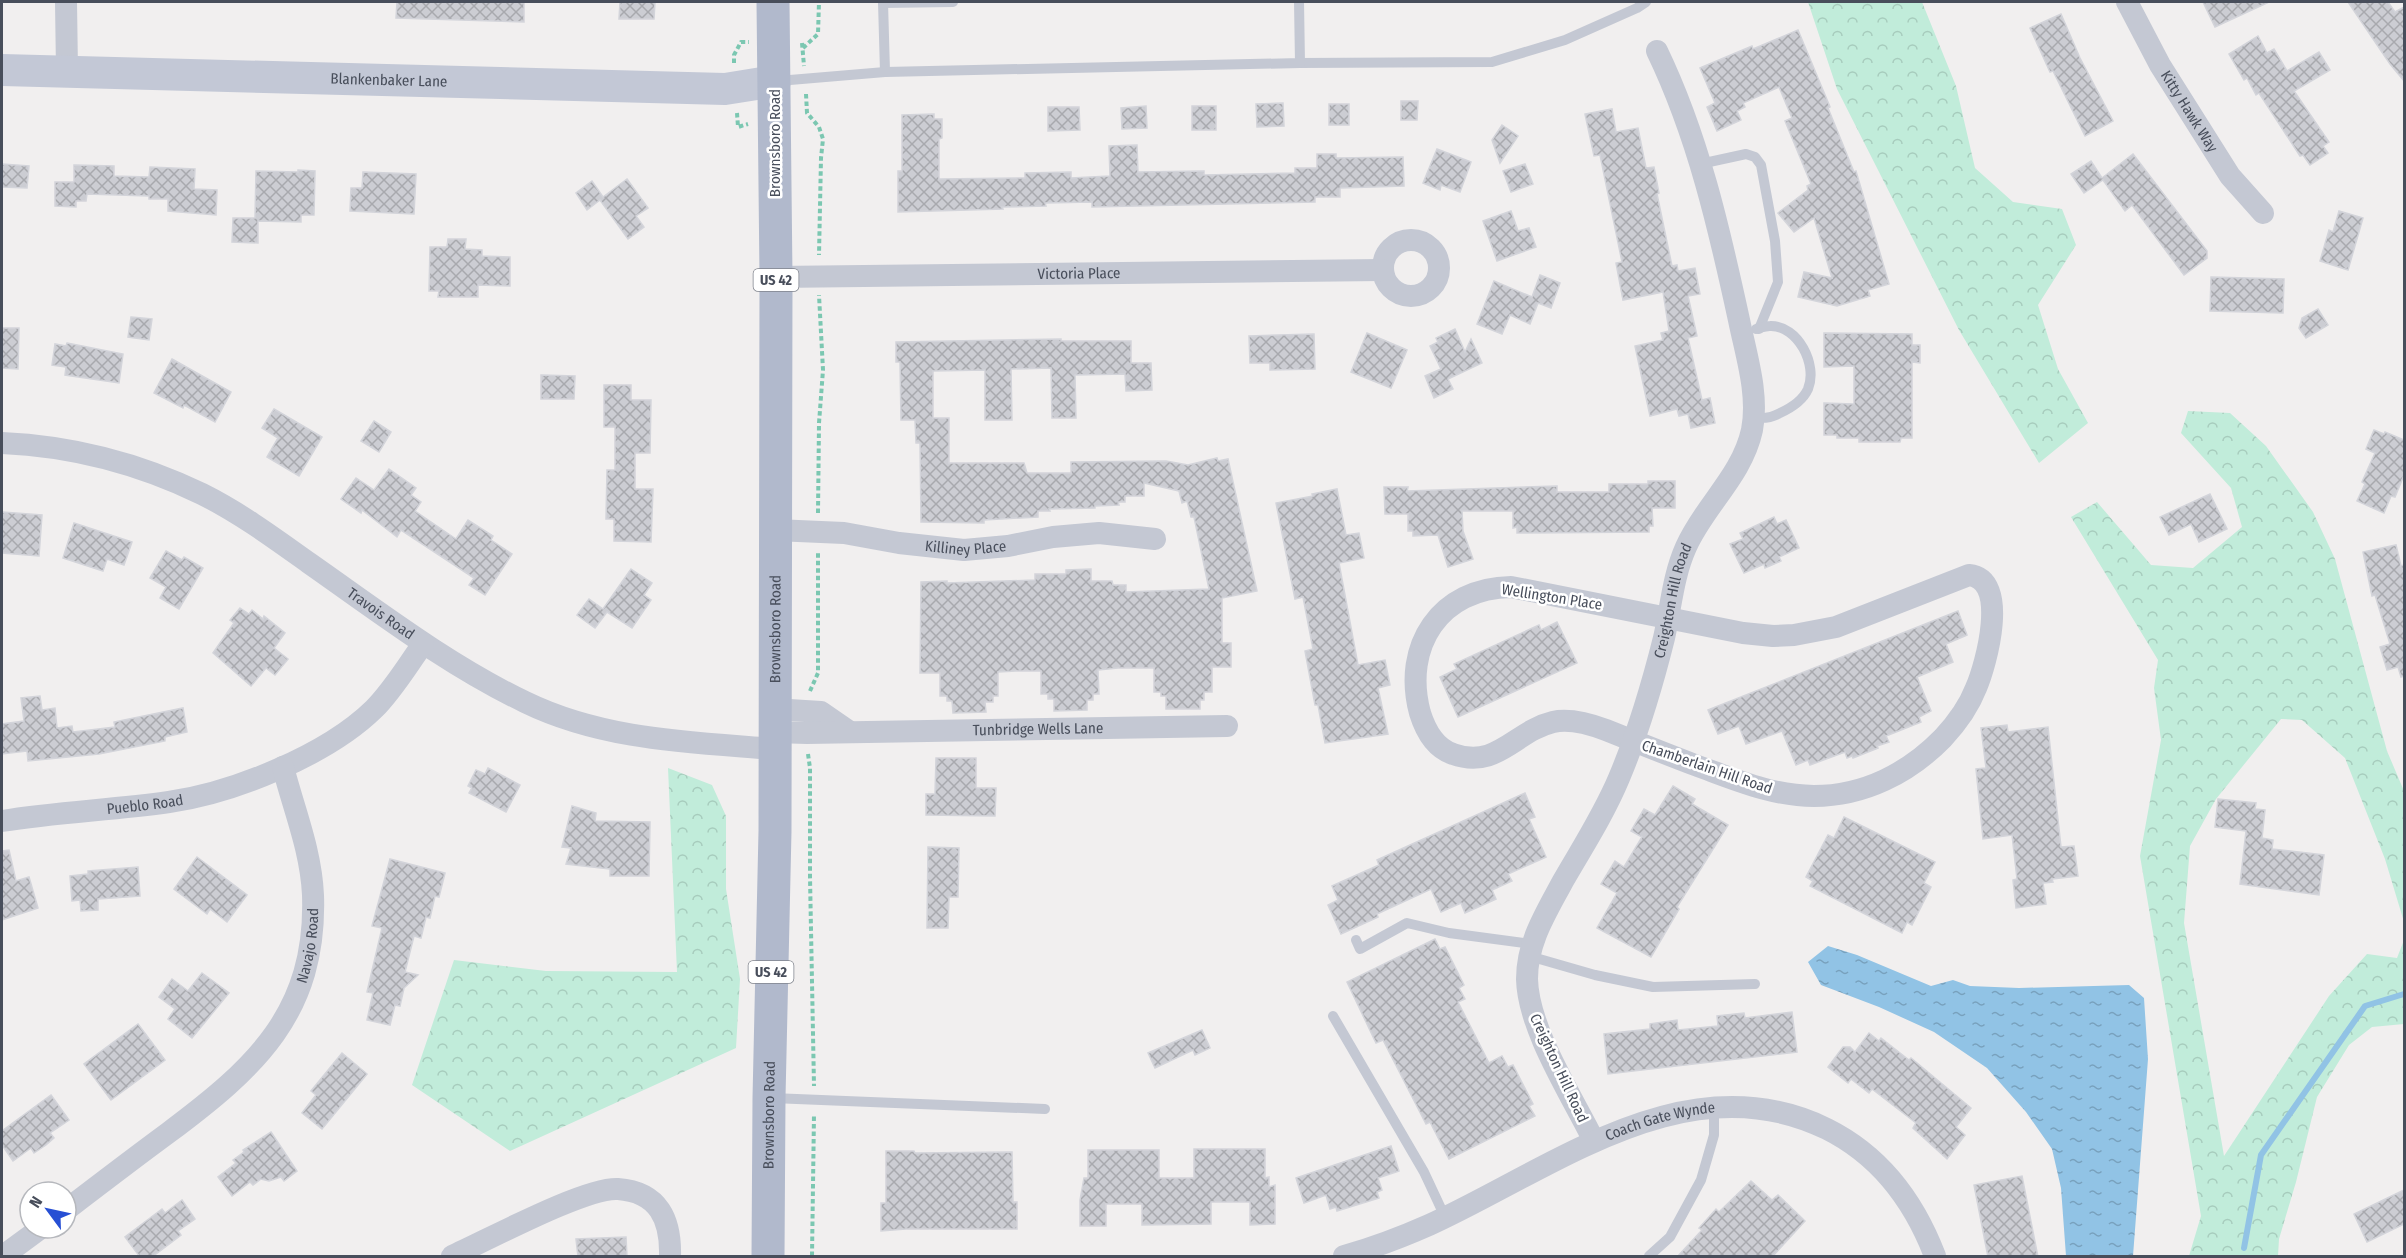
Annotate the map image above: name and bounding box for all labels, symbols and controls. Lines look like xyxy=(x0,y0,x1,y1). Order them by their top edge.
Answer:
street label: Kitty Hawk Way xyxy=(2157,67,2222,156)
street label: Blankenbaker Lane xyxy=(330,70,448,91)
street label: Brownsboro Road xyxy=(766,89,784,197)
street label: Victoria Place xyxy=(1037,264,1121,283)
road number: US 42 xyxy=(754,269,798,291)
street label: Killiney Place xyxy=(924,537,1007,559)
street label: Creighton Hill Road xyxy=(1650,540,1696,660)
street label: Brownsboro Road xyxy=(766,575,784,683)
street label: Wellington Place xyxy=(1500,580,1604,614)
street label: Travois Road xyxy=(344,584,418,643)
street label: Tunbridge Wells Lane xyxy=(973,719,1103,739)
street label: Chamberlain Hill Road xyxy=(1639,736,1775,798)
street label: Pueblo Road xyxy=(106,791,185,818)
street label: Navajo Road xyxy=(293,908,322,985)
road number: US 42 xyxy=(748,961,794,983)
street label: Creighton Hill Road xyxy=(1526,1011,1592,1125)
street label: Brownsboro Road xyxy=(760,1061,779,1169)
street label: Coach Gate Wynde xyxy=(1602,1098,1716,1145)
north arrow xyxy=(18,1180,78,1240)
text: N xyxy=(25,1193,46,1211)

